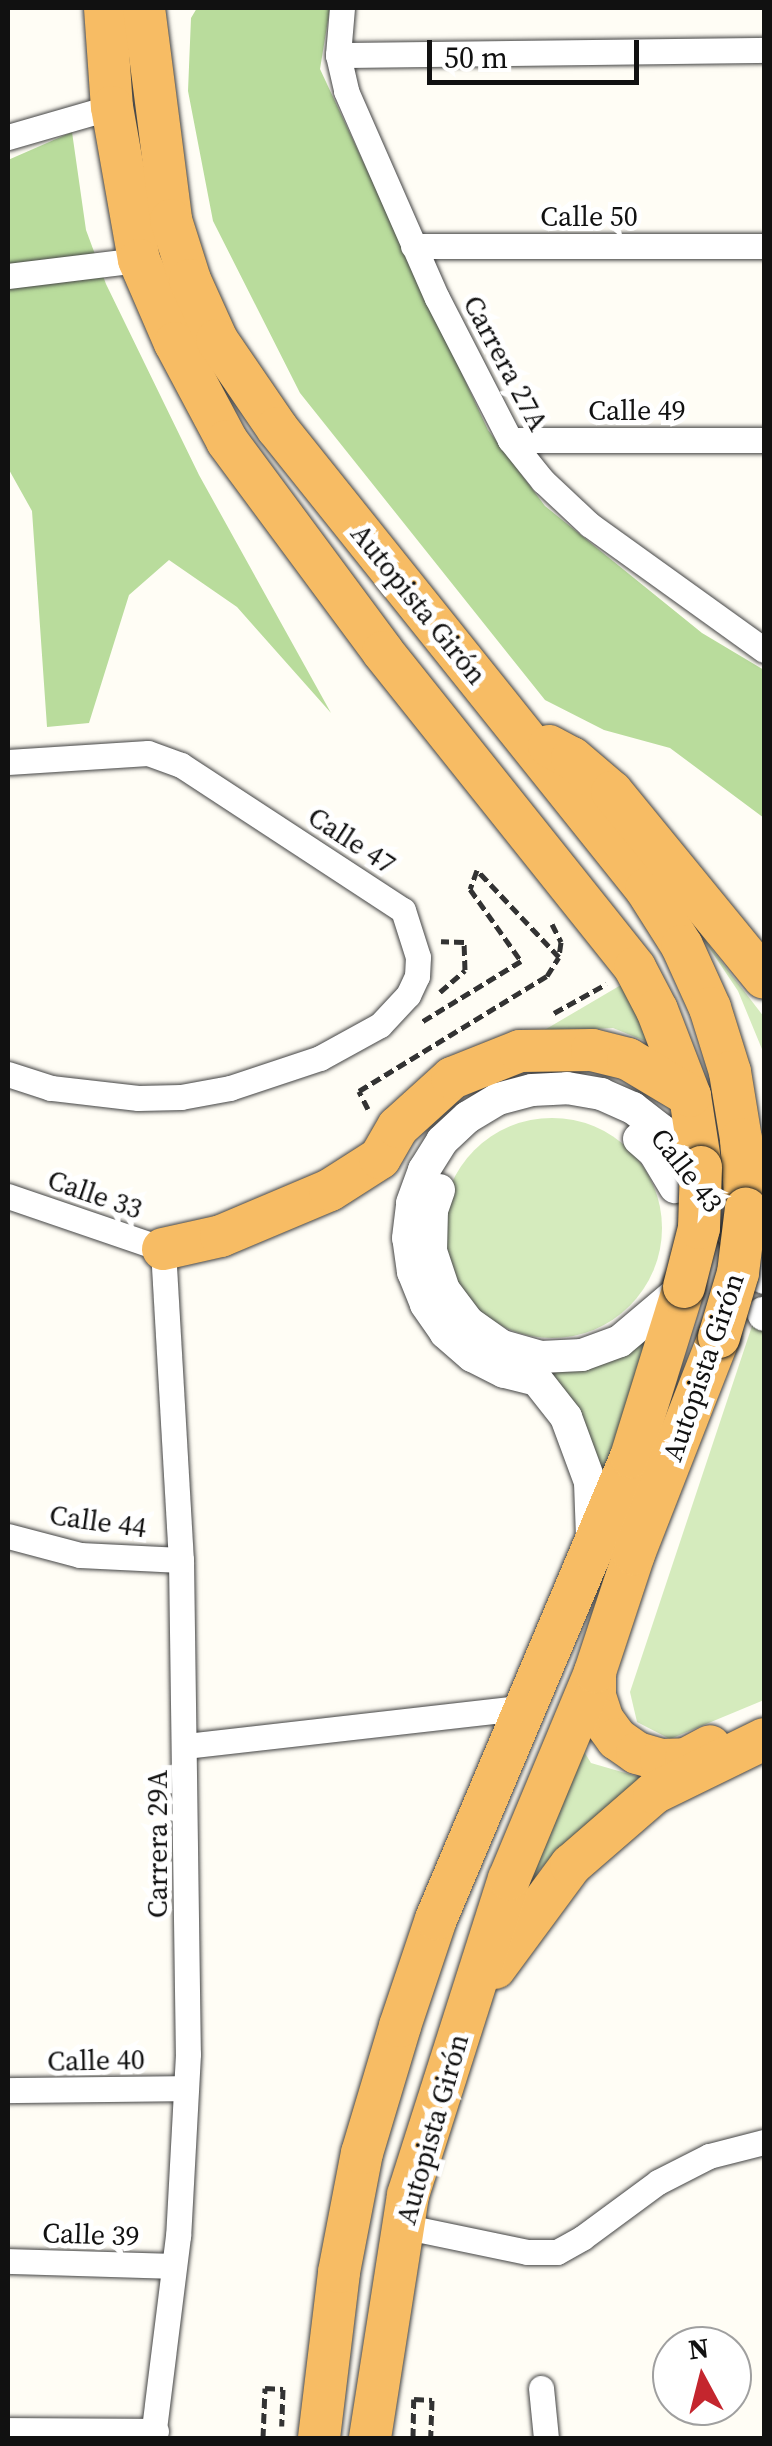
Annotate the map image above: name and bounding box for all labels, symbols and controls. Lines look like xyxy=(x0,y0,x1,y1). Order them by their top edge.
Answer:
scale bar xyxy=(432,20,644,82)
text: 50 m xyxy=(444,37,508,78)
street label: Calle 50 xyxy=(540,199,638,233)
street label: Carrera 27A xyxy=(456,290,556,436)
street label: Calle 49 xyxy=(588,393,686,427)
street label: Autopista Girón xyxy=(344,517,494,691)
street label: Calle 47 xyxy=(302,799,402,881)
street label: Calle 43 xyxy=(644,1121,730,1219)
street label: Calle 33 xyxy=(43,1162,147,1226)
street label: Autopista Girón xyxy=(655,1269,751,1465)
street label: Calle 44 xyxy=(47,1498,149,1544)
street label: Carrera 29A xyxy=(140,1770,174,1918)
street label: Autopista Girón xyxy=(389,2030,475,2228)
street label: Calle 40 xyxy=(47,2042,145,2078)
street label: Calle 39 xyxy=(42,2216,140,2252)
north arrow xyxy=(652,2326,752,2426)
text: N xyxy=(686,2328,711,2368)

